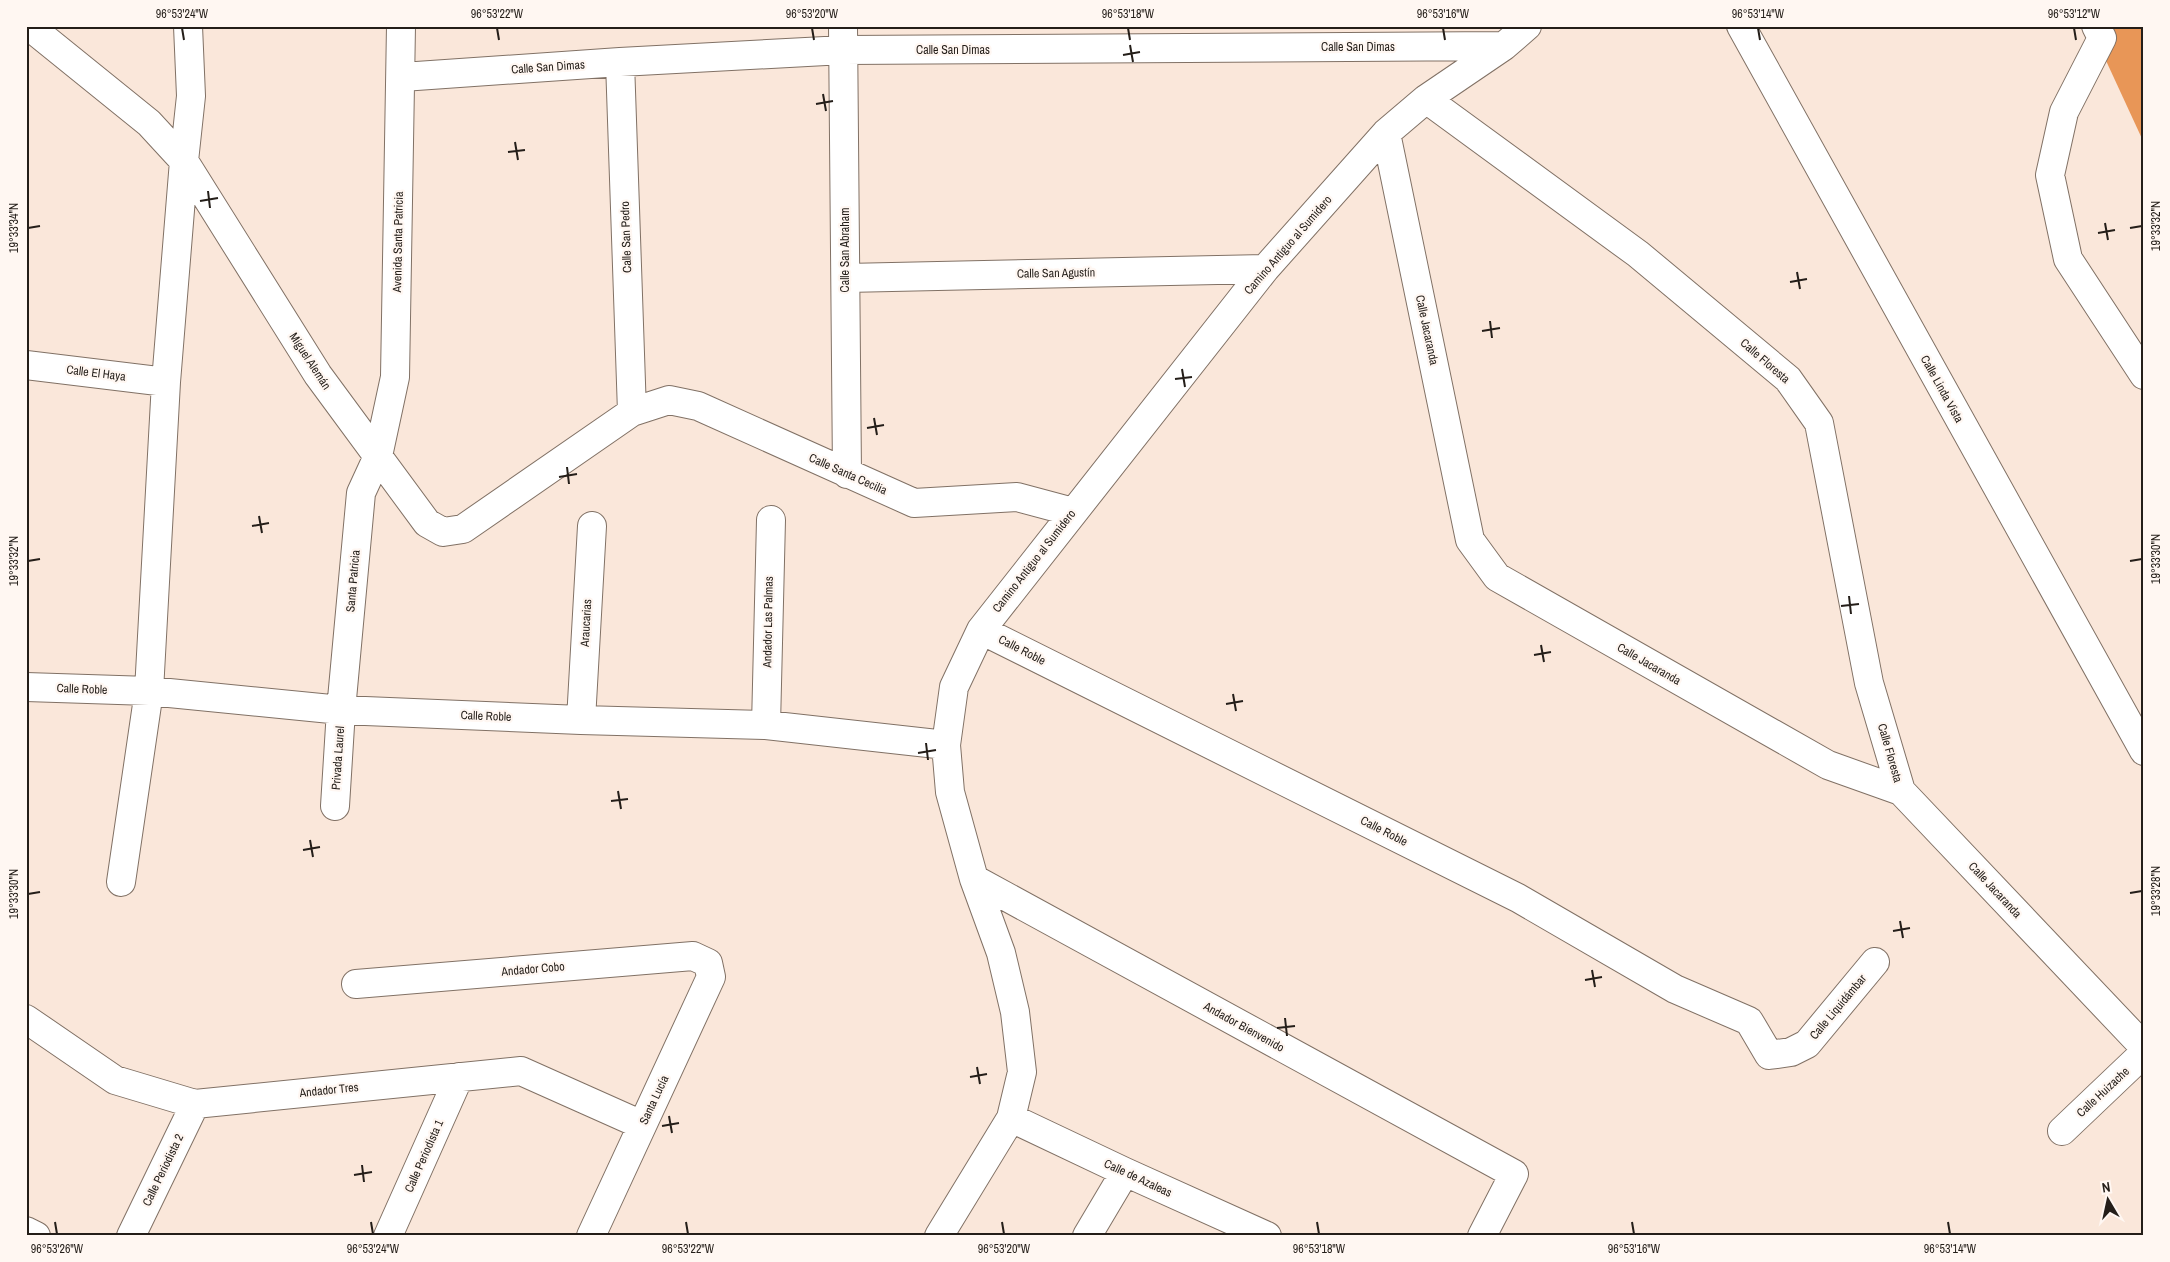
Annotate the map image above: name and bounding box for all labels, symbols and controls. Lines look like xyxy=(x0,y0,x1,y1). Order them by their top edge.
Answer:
text: 96°53'24"W xyxy=(156,6,209,22)
text: 96°53'22"W xyxy=(471,6,524,22)
text: 96°53'20"W xyxy=(786,6,839,22)
text: 96°53'18"W xyxy=(1102,6,1155,22)
text: 96°53'16"W xyxy=(1417,6,1470,22)
text: 96°53'14"W xyxy=(1732,6,1785,22)
text: 96°53'12"W xyxy=(2048,6,2101,22)
street label: Calle San Dimas xyxy=(1321,39,1395,55)
street label: Calle San Dimas xyxy=(916,42,990,58)
street label: Calle San Dimas xyxy=(511,56,585,78)
street label: Avenida Santa Patricia xyxy=(389,191,407,294)
street label: Camino Antiguo al Sumidero xyxy=(1241,192,1335,298)
street label: Calle San Pedro xyxy=(617,201,635,273)
text: 19°33'32"N xyxy=(2148,201,2164,251)
text: 19°33'34"N xyxy=(6,203,22,253)
street label: Calle San Abraham xyxy=(837,208,853,292)
street label: Calle San Agustín xyxy=(1017,264,1095,282)
street label: Calle Jacaranda xyxy=(1412,294,1442,367)
street label: Miguel Alemán xyxy=(286,329,334,393)
street label: Calle Floresta xyxy=(1737,335,1794,387)
street label: Calle Linda Vista xyxy=(1917,352,1967,426)
street label: Calle El Haya xyxy=(65,361,127,385)
street label: Calle Santa Cecilia xyxy=(806,450,890,499)
street label: Camino Antiguo al Sumidero xyxy=(989,506,1079,616)
text: 19°33'30"N xyxy=(2148,534,2164,584)
text: 19°33'32"N xyxy=(6,536,22,586)
street label: Santa Patricia xyxy=(342,549,364,613)
street label: Andador Las Palmas xyxy=(759,576,777,669)
street label: Araucarias xyxy=(577,599,595,648)
street label: Calle Roble xyxy=(996,631,1048,669)
street label: Calle Jacaranda xyxy=(1614,639,1684,689)
street label: Calle Roble xyxy=(56,680,108,698)
street label: Calle Roble xyxy=(460,707,512,725)
street label: Calle Floresta xyxy=(1874,722,1906,785)
street label: Privada Laurel xyxy=(328,726,348,790)
street label: Calle Roble xyxy=(1358,812,1410,850)
street label: Calle Jacaranda xyxy=(1965,859,2025,922)
text: 19°33'28"N xyxy=(2148,866,2164,916)
text: 19°33'30"N xyxy=(6,869,22,919)
street label: Andador Cobo xyxy=(500,958,565,980)
street label: Calle Liquidámbar xyxy=(1806,971,1870,1043)
street label: Andador Bienvenido xyxy=(1200,998,1287,1056)
street label: Calle Huizache xyxy=(2073,1063,2133,1121)
street label: Santa Lucía xyxy=(636,1072,673,1127)
street label: Andador Tres xyxy=(298,1079,359,1101)
street label: Calle Periodista 1 xyxy=(401,1117,447,1195)
street label: Calle Periodista 2 xyxy=(139,1131,187,1209)
street label: Calle de Azaleas xyxy=(1101,1155,1175,1201)
north arrow xyxy=(2082,1174,2132,1224)
text: N xyxy=(2100,1178,2111,1197)
text: 96°53'26"W xyxy=(31,1241,84,1257)
text: 96°53'24"W xyxy=(347,1241,400,1257)
text: 96°53'22"W xyxy=(662,1241,715,1257)
text: 96°53'20"W xyxy=(978,1241,1031,1257)
text: 96°53'18"W xyxy=(1293,1241,1346,1257)
text: 96°53'16"W xyxy=(1608,1241,1661,1257)
text: 96°53'14"W xyxy=(1924,1241,1977,1257)

